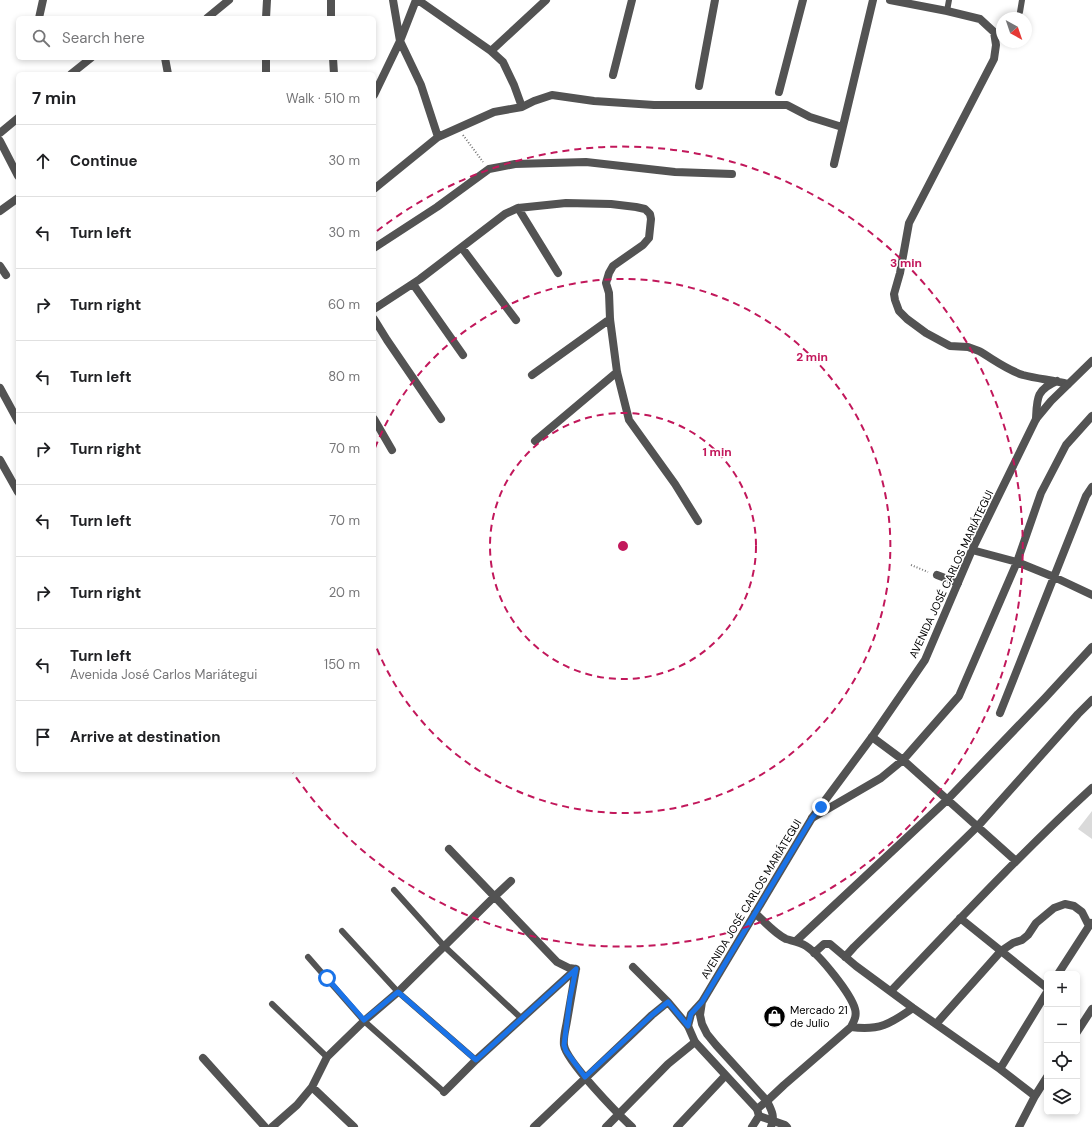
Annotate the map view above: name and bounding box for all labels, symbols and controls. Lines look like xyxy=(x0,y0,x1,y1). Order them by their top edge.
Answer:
north arrow xyxy=(996,12,1032,48)
search box xyxy=(16,16,376,60)
icon: search xyxy=(30,27,52,49)
text: Search here xyxy=(62,28,145,48)
text: 7 min xyxy=(32,87,76,109)
text: Walk · 510 m xyxy=(286,90,360,107)
icon: ahead xyxy=(32,150,54,172)
text: Continue xyxy=(70,151,138,171)
text: 30 m xyxy=(328,152,360,169)
icon: left xyxy=(32,222,54,244)
text: Turn left xyxy=(70,223,131,243)
text: 30 m xyxy=(328,224,360,241)
text: 3 min xyxy=(890,255,922,271)
icon: right xyxy=(32,294,54,316)
text: Turn right xyxy=(70,295,141,315)
text: 60 m xyxy=(328,296,360,313)
text: 2 min xyxy=(796,349,828,365)
icon: left xyxy=(32,366,54,388)
text: Turn left xyxy=(70,367,131,387)
text: 80 m xyxy=(328,368,360,385)
icon: right xyxy=(32,438,54,460)
text: Turn right xyxy=(70,439,141,459)
text: 70 m xyxy=(329,440,360,457)
text: 1 min xyxy=(702,444,732,460)
street label: AVENIDA JOSÉ CARLOS MARIÁTEGUI xyxy=(906,488,996,660)
icon: left xyxy=(32,510,54,532)
text: Turn left xyxy=(70,511,131,531)
text: 70 m xyxy=(329,512,360,529)
centre of rings xyxy=(616,539,630,553)
icon: right xyxy=(32,582,54,604)
text: Turn right xyxy=(70,583,141,603)
text: 20 m xyxy=(329,584,360,601)
text: Turn left xyxy=(70,646,131,666)
icon: left xyxy=(32,654,54,676)
text: 150 m xyxy=(324,656,360,673)
text: Avenida José Carlos Mariátegui xyxy=(70,666,257,683)
icon: arrive xyxy=(32,726,54,748)
text: Arrive at destination xyxy=(70,727,221,747)
route end xyxy=(812,798,830,816)
street label: AVENIDA JOSÉ CARLOS MARIÁTEGUI xyxy=(698,817,804,981)
route start xyxy=(318,969,336,987)
map controls xyxy=(1044,971,1080,1115)
button: + xyxy=(1044,971,1080,1007)
shop icon: Mercado 21 de Julio xyxy=(762,1003,788,1029)
place label: Mercado 21 de Julio xyxy=(790,1003,848,1030)
button: − xyxy=(1044,1007,1080,1043)
button: locate xyxy=(1044,1043,1080,1079)
button: layers xyxy=(1044,1079,1080,1115)

